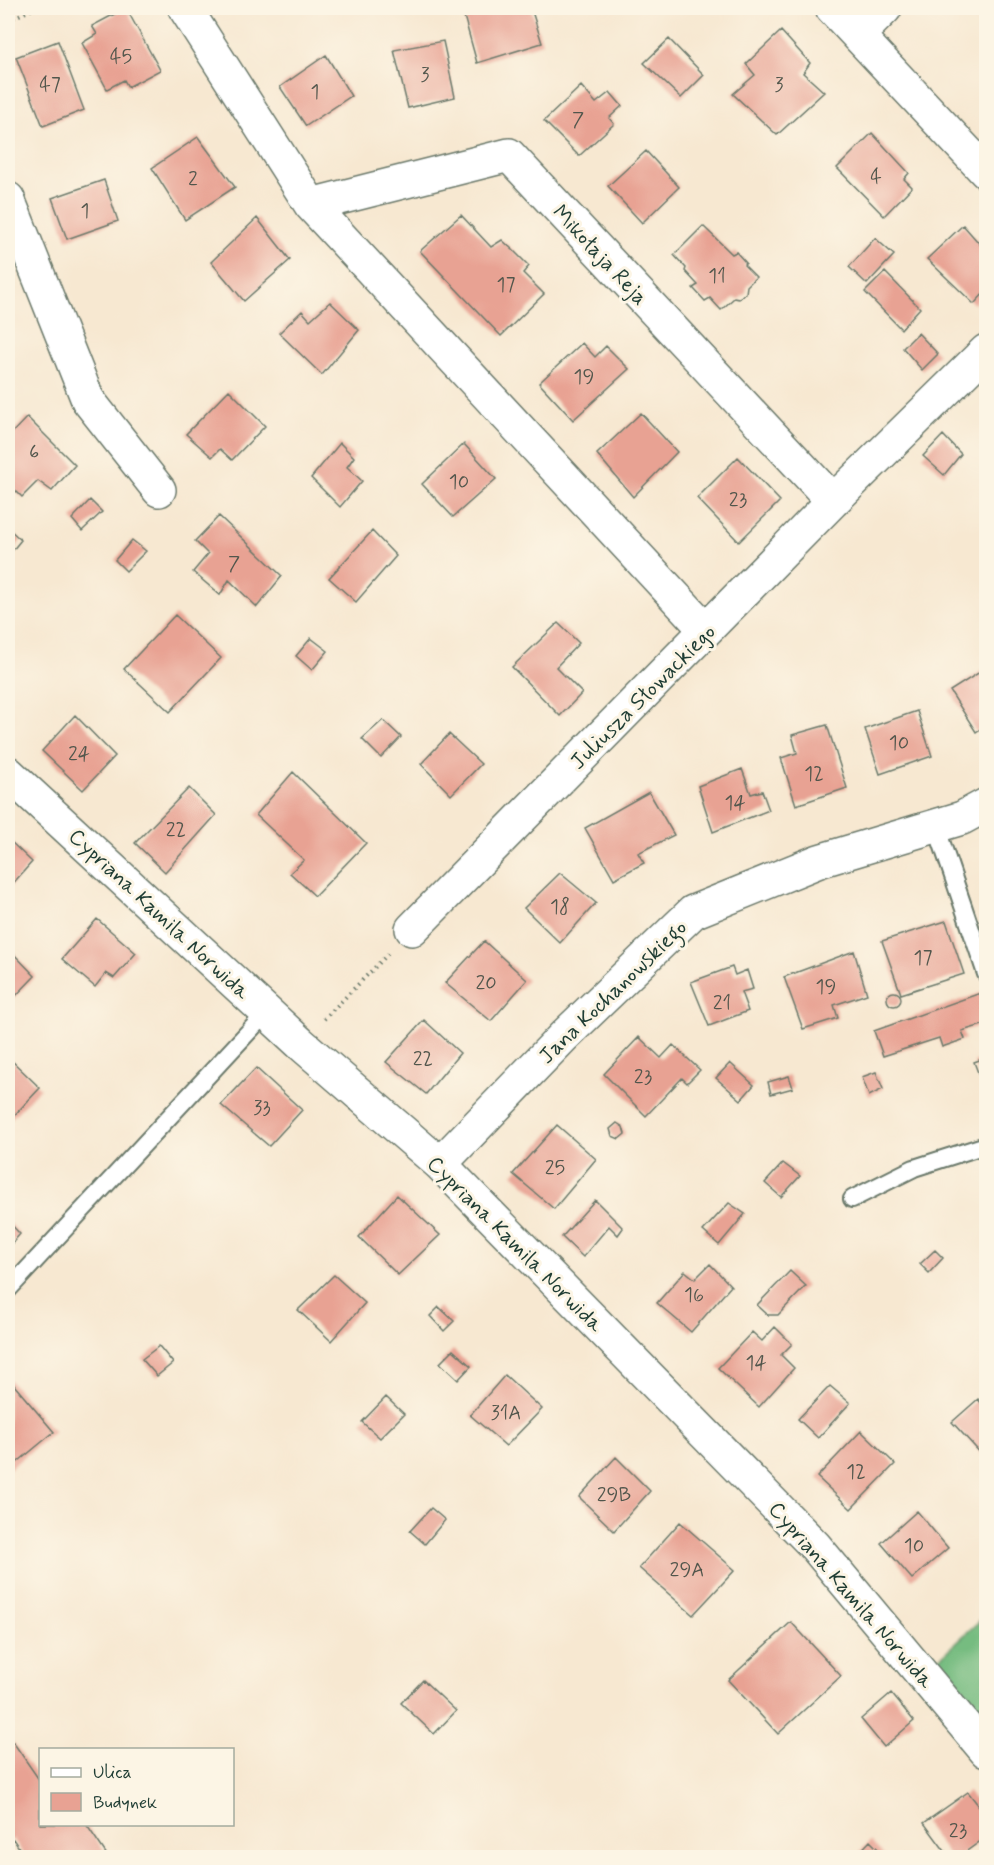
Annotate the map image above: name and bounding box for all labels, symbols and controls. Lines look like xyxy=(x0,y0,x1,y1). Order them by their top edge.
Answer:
house number: 45 xyxy=(110,44,132,71)
house number: 3 xyxy=(420,62,430,89)
house number: 47 xyxy=(39,72,61,99)
house number: 3 xyxy=(774,72,784,99)
house number: 1 xyxy=(311,79,319,106)
house number: 7 xyxy=(572,107,584,134)
house number: 4 xyxy=(870,164,882,191)
house number: 2 xyxy=(188,166,198,193)
house number: 1 xyxy=(81,198,89,225)
street label: Mikołaja Reja xyxy=(546,199,653,312)
house number: 11 xyxy=(708,263,726,290)
house number: 17 xyxy=(497,272,516,299)
house number: 19 xyxy=(574,364,594,391)
house number: 6 xyxy=(29,439,39,466)
house number: 10 xyxy=(449,469,469,496)
house number: 23 xyxy=(729,487,747,514)
house number: 7 xyxy=(228,551,240,578)
street label: Juliusza Słowackiego xyxy=(565,619,723,777)
house number: 10 xyxy=(889,730,909,757)
house number: 24 xyxy=(68,741,90,768)
house number: 12 xyxy=(804,761,824,788)
house number: 14 xyxy=(724,790,746,817)
house number: 22 xyxy=(166,817,186,844)
street label: Cypriana Kamila Norwida xyxy=(62,823,256,1006)
house number: 18 xyxy=(550,894,570,921)
street label: Jana Kochanowskiego xyxy=(533,914,696,1073)
house number: 17 xyxy=(914,945,933,972)
house number: 20 xyxy=(475,970,497,997)
house number: 19 xyxy=(816,974,836,1001)
house number: 21 xyxy=(713,990,731,1017)
house number: 22 xyxy=(413,1046,433,1073)
house number: 23 xyxy=(634,1064,652,1091)
house number: 33 xyxy=(253,1095,271,1122)
street label: Cypriana Kamila Norwida xyxy=(420,1150,609,1339)
house number: 25 xyxy=(545,1155,565,1182)
house number: 16 xyxy=(684,1282,704,1309)
house number: 14 xyxy=(745,1350,767,1377)
house number: 31A xyxy=(491,1400,521,1427)
house number: 12 xyxy=(846,1459,866,1486)
house number: 29B xyxy=(597,1482,631,1509)
street label: Cypriana Kamila Norwida xyxy=(762,1496,940,1695)
house number: 10 xyxy=(904,1533,924,1560)
house number: 29A xyxy=(670,1557,704,1584)
legend xyxy=(39,1748,234,1826)
text: Ulica xyxy=(93,1761,132,1785)
text: Budynek xyxy=(93,1791,157,1815)
house number: 23 xyxy=(949,1818,967,1845)

